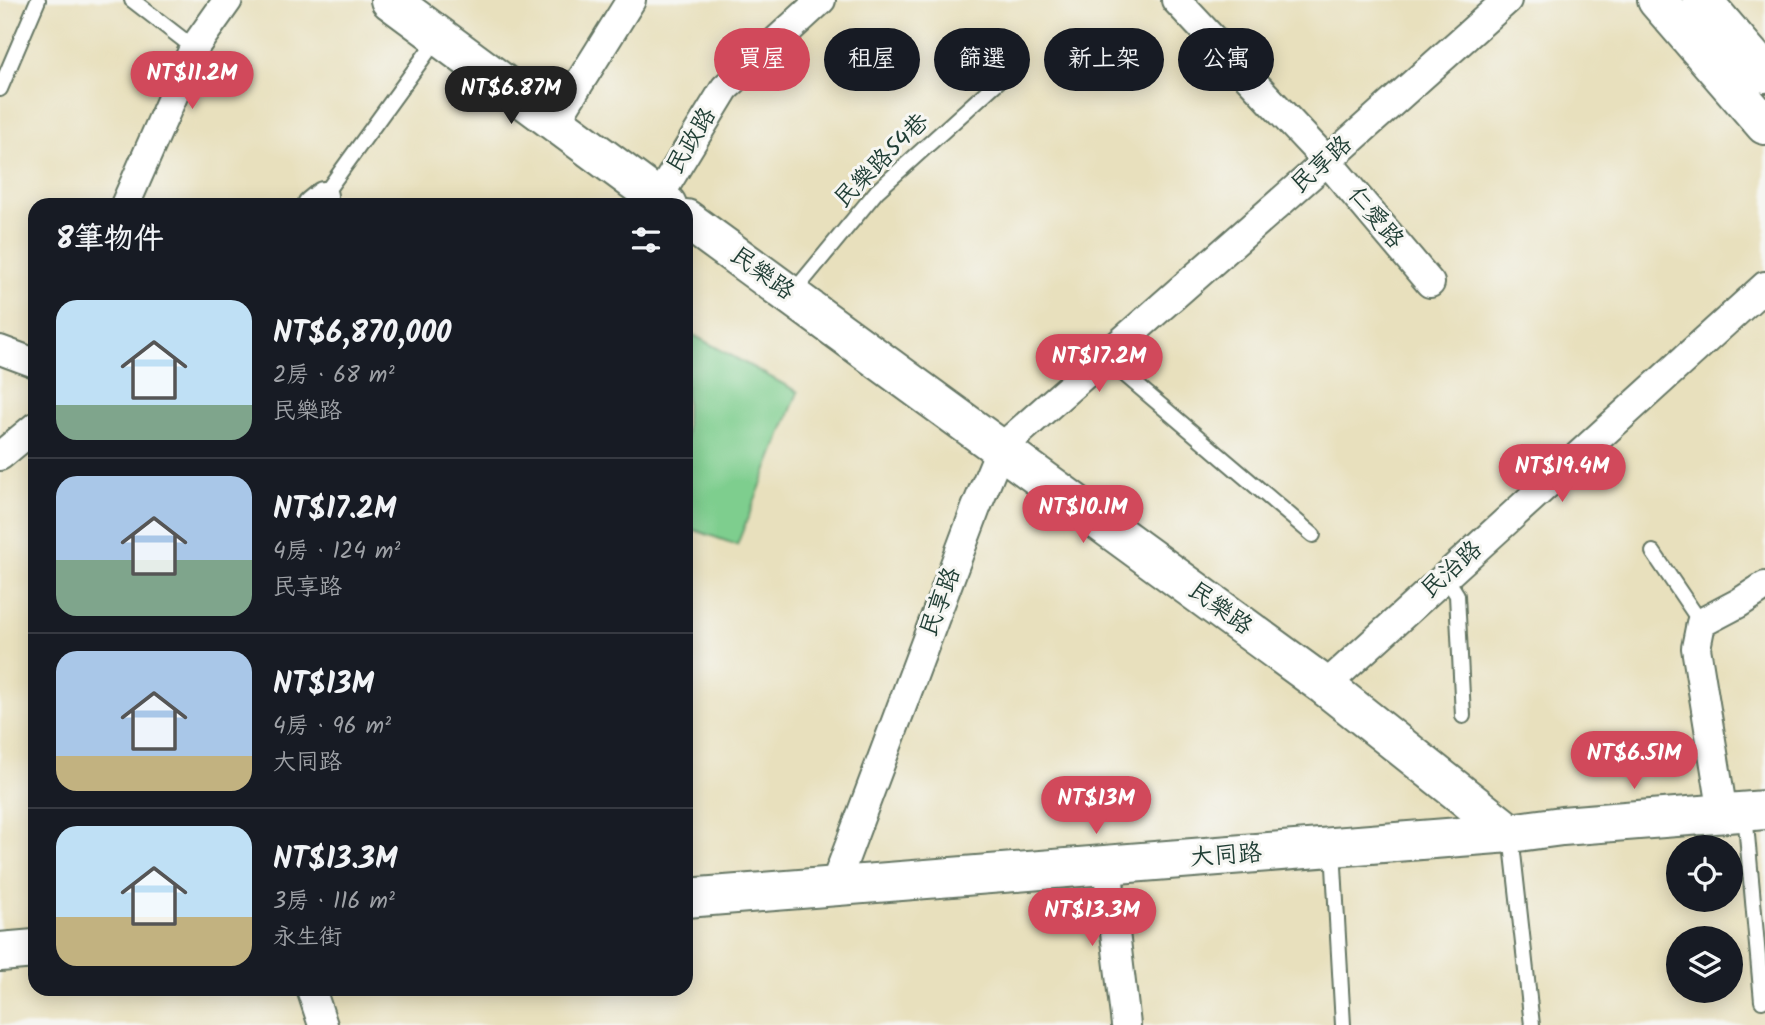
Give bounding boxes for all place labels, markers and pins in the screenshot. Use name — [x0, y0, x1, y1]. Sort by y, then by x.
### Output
pin: NT$11.2M — [120, 52, 264, 111]
pin: NT$6.87M — [439, 66, 583, 126]
pin: NT$17.2M — [1027, 334, 1171, 394]
pin: NT$19.4M — [1490, 444, 1634, 504]
pin: NT$10.1M — [1011, 486, 1155, 545]
pin: NT$6.51M — [1562, 732, 1706, 791]
pin: NT$13M — [1039, 776, 1153, 836]
pin: NT$13.3M — [1020, 888, 1164, 948]

